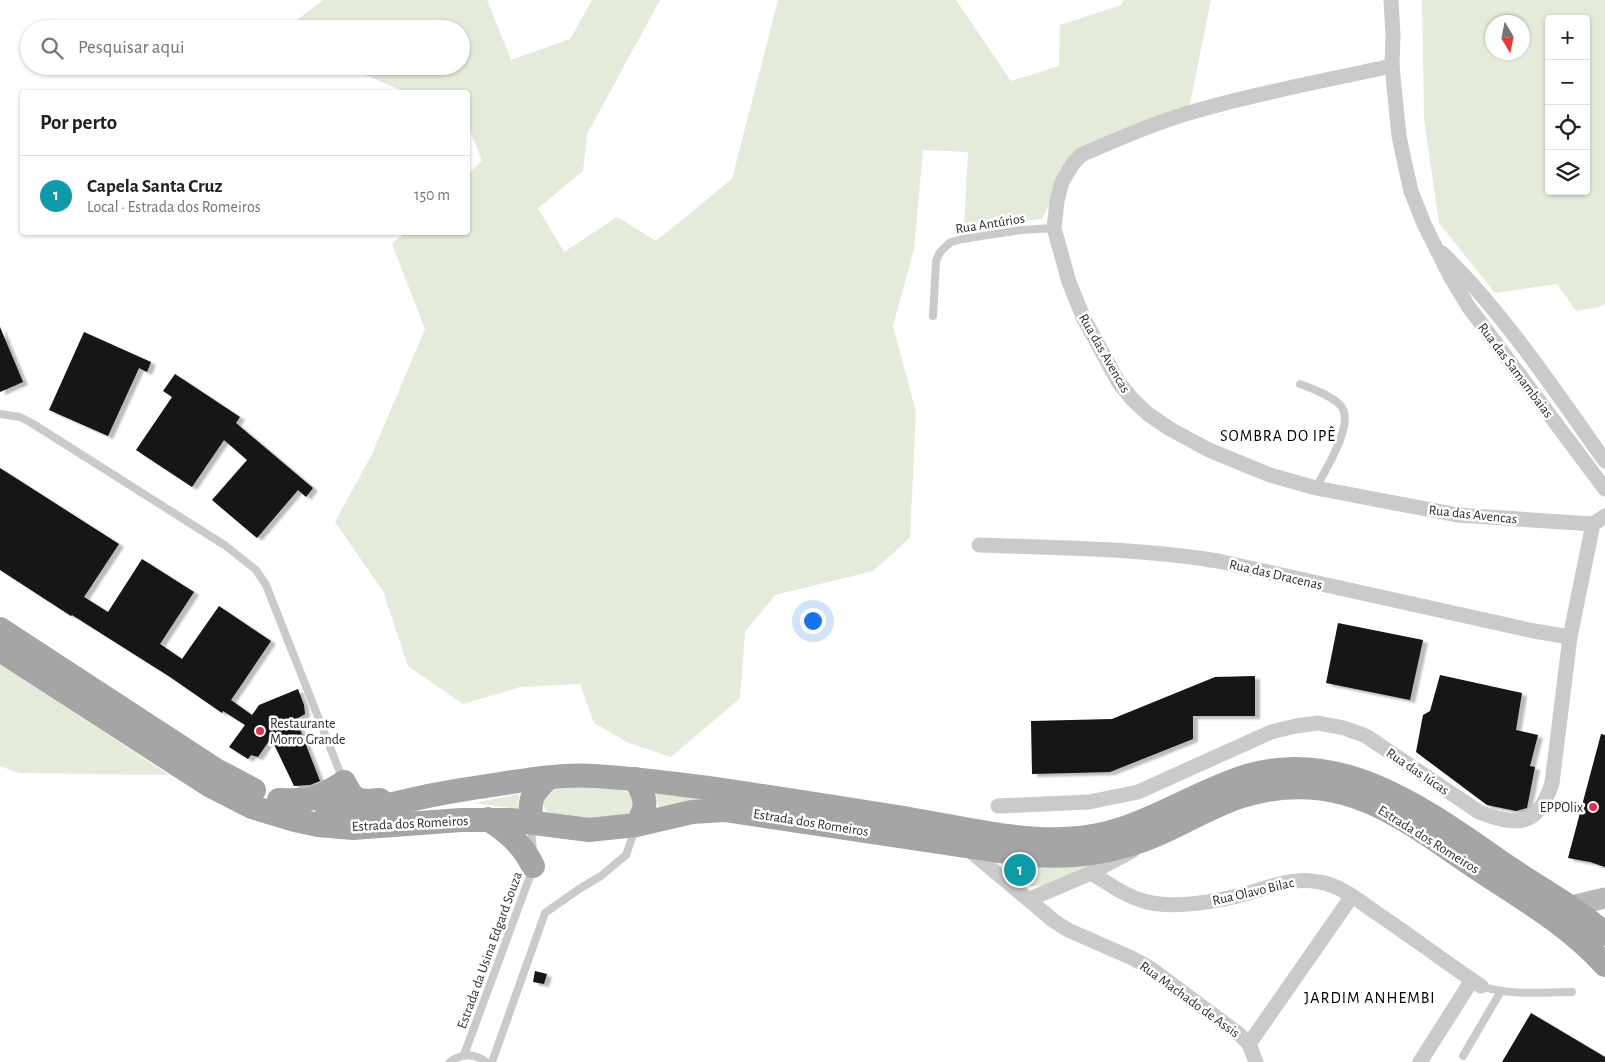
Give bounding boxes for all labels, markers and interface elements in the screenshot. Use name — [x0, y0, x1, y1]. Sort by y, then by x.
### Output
north arrow — [1485, 15, 1530, 60]
map controls — [1545, 15, 1590, 195]
button: + — [1545, 15, 1590, 60]
search box — [20, 20, 470, 75]
icon: search — [38, 34, 66, 62]
text: Pesquisar aqui — [78, 38, 184, 57]
button: − — [1545, 60, 1590, 105]
button: locate — [1545, 105, 1590, 150]
text: Por perto — [40, 112, 117, 133]
button: layers — [1545, 150, 1590, 195]
text: Capela Santa Cruz — [87, 177, 223, 196]
text: 1 — [53, 187, 59, 203]
text: 150 m — [414, 187, 450, 203]
text: Local · Estrada dos Romeiros — [87, 199, 261, 215]
street label: Rua Antúrios — [954, 212, 1026, 236]
street label: Rua das Avencas — [1076, 312, 1132, 395]
street label: Rua das Samambaias — [1475, 321, 1555, 421]
district label: SOMBRA DO IPÊ — [1220, 426, 1336, 444]
street label: Rua das Avencas — [1428, 503, 1518, 527]
street label: Rua das Dracenas — [1228, 557, 1324, 593]
your location — [800, 608, 826, 634]
place label: Restaurante Morro Grande — [270, 717, 345, 747]
marker: Restaurante Morro Grande — [254, 725, 266, 737]
street label: Rua das Iúcas — [1384, 746, 1451, 798]
place label: EPPOlix — [1540, 801, 1583, 815]
marker: EPPOlix — [1587, 801, 1599, 813]
street label: Estrada dos Romeiros — [1375, 803, 1482, 877]
street label: Estrada dos Romeiros — [752, 807, 869, 839]
street label: Estrada dos Romeiros — [352, 814, 469, 834]
pin: 1 — [1004, 851, 1036, 889]
street label: Estrada da Usina Edgard Souza — [455, 870, 525, 1031]
street label: Rua Olavo Bilac — [1211, 876, 1296, 908]
street label: Rua Machado de Assis — [1137, 959, 1242, 1041]
district label: JARDIM ANHEMBI — [1304, 990, 1436, 1006]

